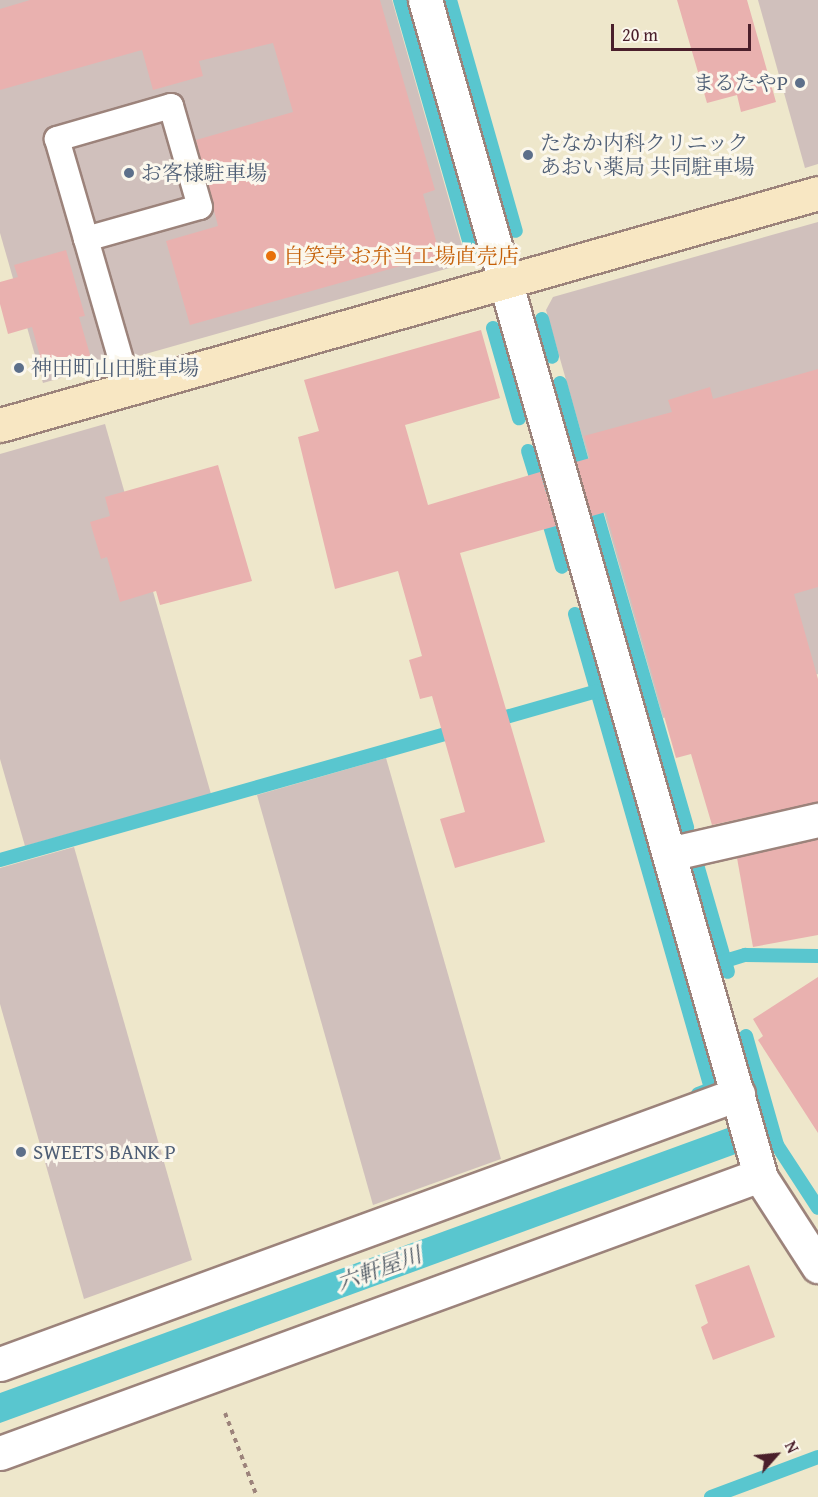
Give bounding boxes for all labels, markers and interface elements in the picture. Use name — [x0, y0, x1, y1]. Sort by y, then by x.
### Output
scale bar — [614, 12, 754, 50]
text: 20 m — [622, 21, 658, 48]
place label: まるたやP — [693, 70, 788, 96]
marker: まるたやP — [793, 76, 807, 90]
place label: たなか内科クリニック あおい薬局 共同駐車場 — [540, 130, 755, 180]
marker: たなか内科クリニック あおい薬局 共同駐車場 — [521, 148, 535, 162]
place label: お客様駐車場 — [141, 160, 267, 186]
marker: お客様駐車場 — [122, 166, 136, 180]
place label: 自笑亭 お弁当工場直売店 — [283, 243, 519, 269]
marker: 自笑亭 お弁当工場直売店 — [264, 249, 278, 263]
place label: 神田町山田駐車場 — [31, 355, 199, 381]
marker: 神田町山田駐車場 — [12, 361, 26, 375]
place label: SWEETS BANK P — [33, 1139, 176, 1165]
marker: SWEETS BANK P — [14, 1145, 28, 1159]
water label: 六軒屋川 — [333, 1242, 425, 1296]
north arrow — [746, 1425, 806, 1485]
text: N — [779, 1437, 805, 1457]

